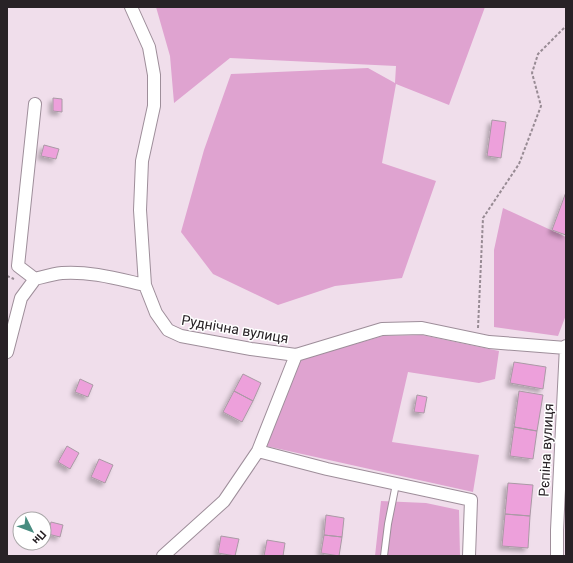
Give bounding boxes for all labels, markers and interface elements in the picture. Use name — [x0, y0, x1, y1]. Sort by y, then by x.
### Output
street label: Руднічна вулиця — [180, 312, 290, 346]
street label: Рєпіна вулиця — [536, 403, 556, 497]
north arrow — [12, 511, 52, 551]
text: Пн — [30, 528, 49, 547]

